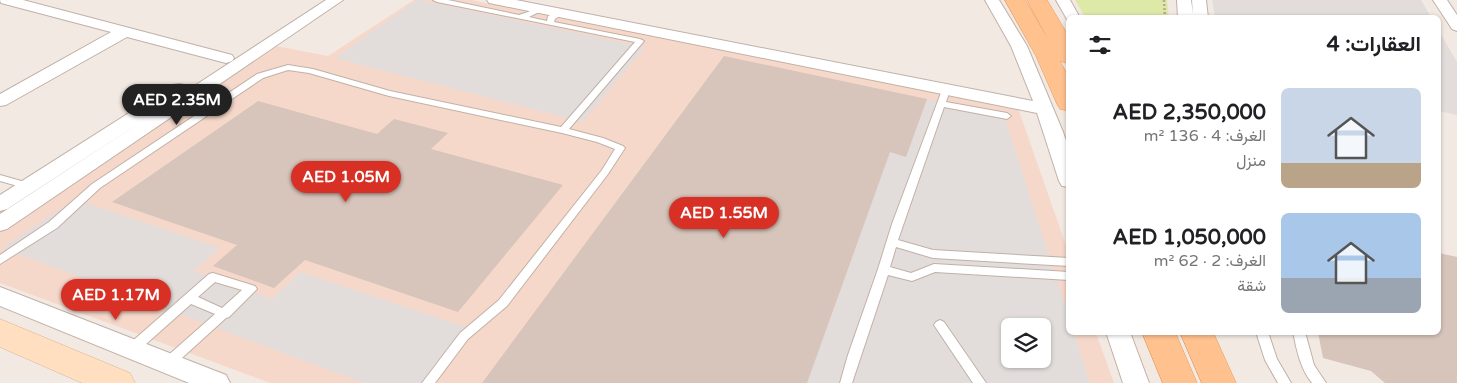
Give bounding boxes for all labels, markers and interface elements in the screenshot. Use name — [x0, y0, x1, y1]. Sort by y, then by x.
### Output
icon: filters — [1086, 31, 1114, 59]
text: العقارات: 4 — [1326, 32, 1421, 57]
pin: AED 2.35M — [120, 84, 234, 126]
text: AED 2.35M — [133, 90, 221, 110]
text: AED 2,350,000 — [1112, 100, 1266, 125]
icon: home — [1321, 108, 1381, 168]
text: الغرف: 4 · 136 m² — [1144, 126, 1266, 146]
text: منزل — [1236, 151, 1266, 171]
pin: AED 1.05M — [289, 160, 403, 203]
text: AED 1.05M — [302, 167, 390, 187]
pin: AED 1.55M — [667, 196, 781, 239]
text: AED 1.55M — [680, 203, 768, 223]
text: AED 1,050,000 — [1112, 225, 1266, 250]
icon: home — [1321, 233, 1381, 293]
text: الغرف: 2 · 62 m² — [1154, 251, 1266, 271]
text: شقة — [1237, 276, 1266, 296]
pin: AED 1.17M — [59, 278, 173, 321]
text: AED 1.17M — [72, 285, 160, 305]
map controls — [1001, 318, 1051, 368]
button: layers — [1001, 318, 1051, 368]

